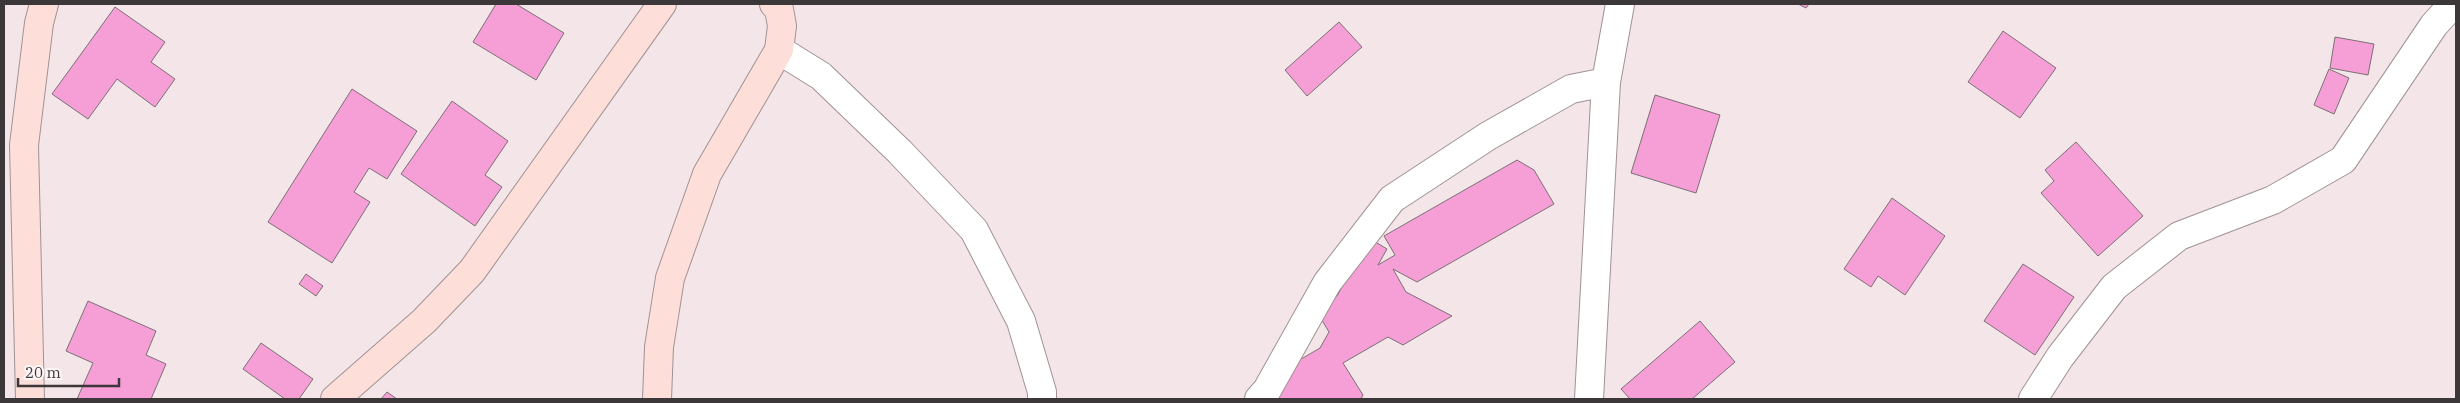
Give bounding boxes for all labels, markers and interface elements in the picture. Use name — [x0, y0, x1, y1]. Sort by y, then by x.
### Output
scale bar — [18, 356, 119, 388]
text: 20 m — [25, 363, 61, 382]

